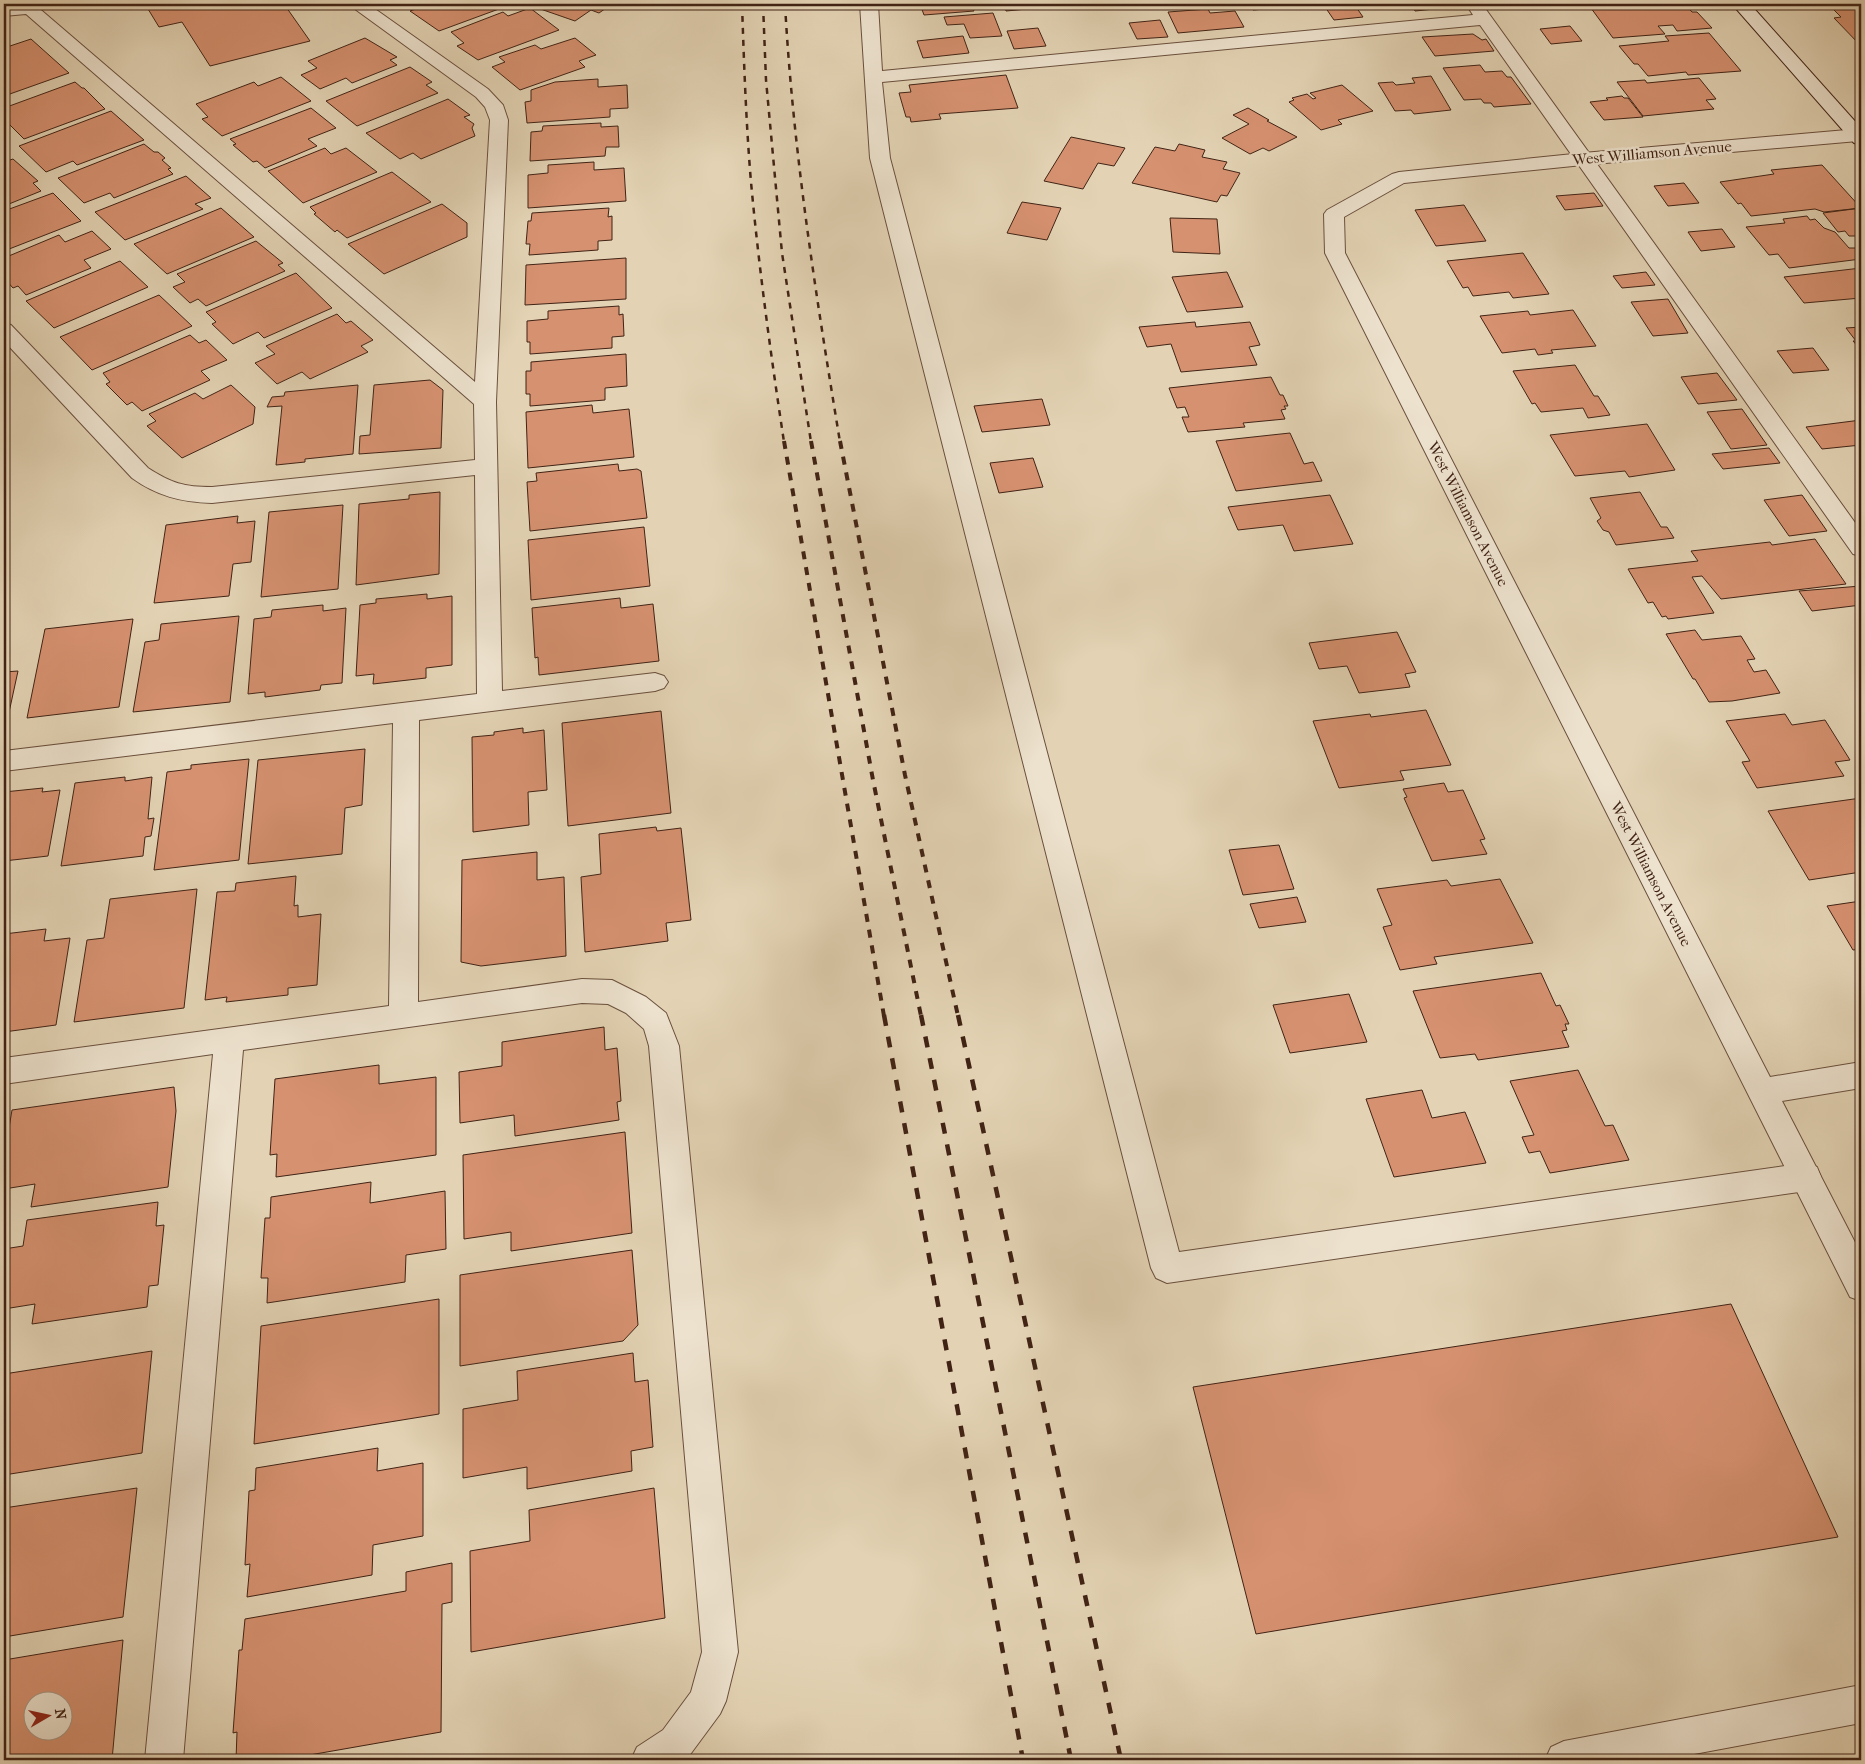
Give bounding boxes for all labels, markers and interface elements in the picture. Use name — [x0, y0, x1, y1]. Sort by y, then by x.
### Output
street label: West Williamson Avenue — [1571, 137, 1733, 169]
street label: West Williamson Avenue — [1423, 438, 1513, 590]
street label: West Williamson Avenue — [1606, 798, 1696, 950]
north arrow — [22, 1692, 72, 1742]
text: N — [51, 1707, 70, 1721]

